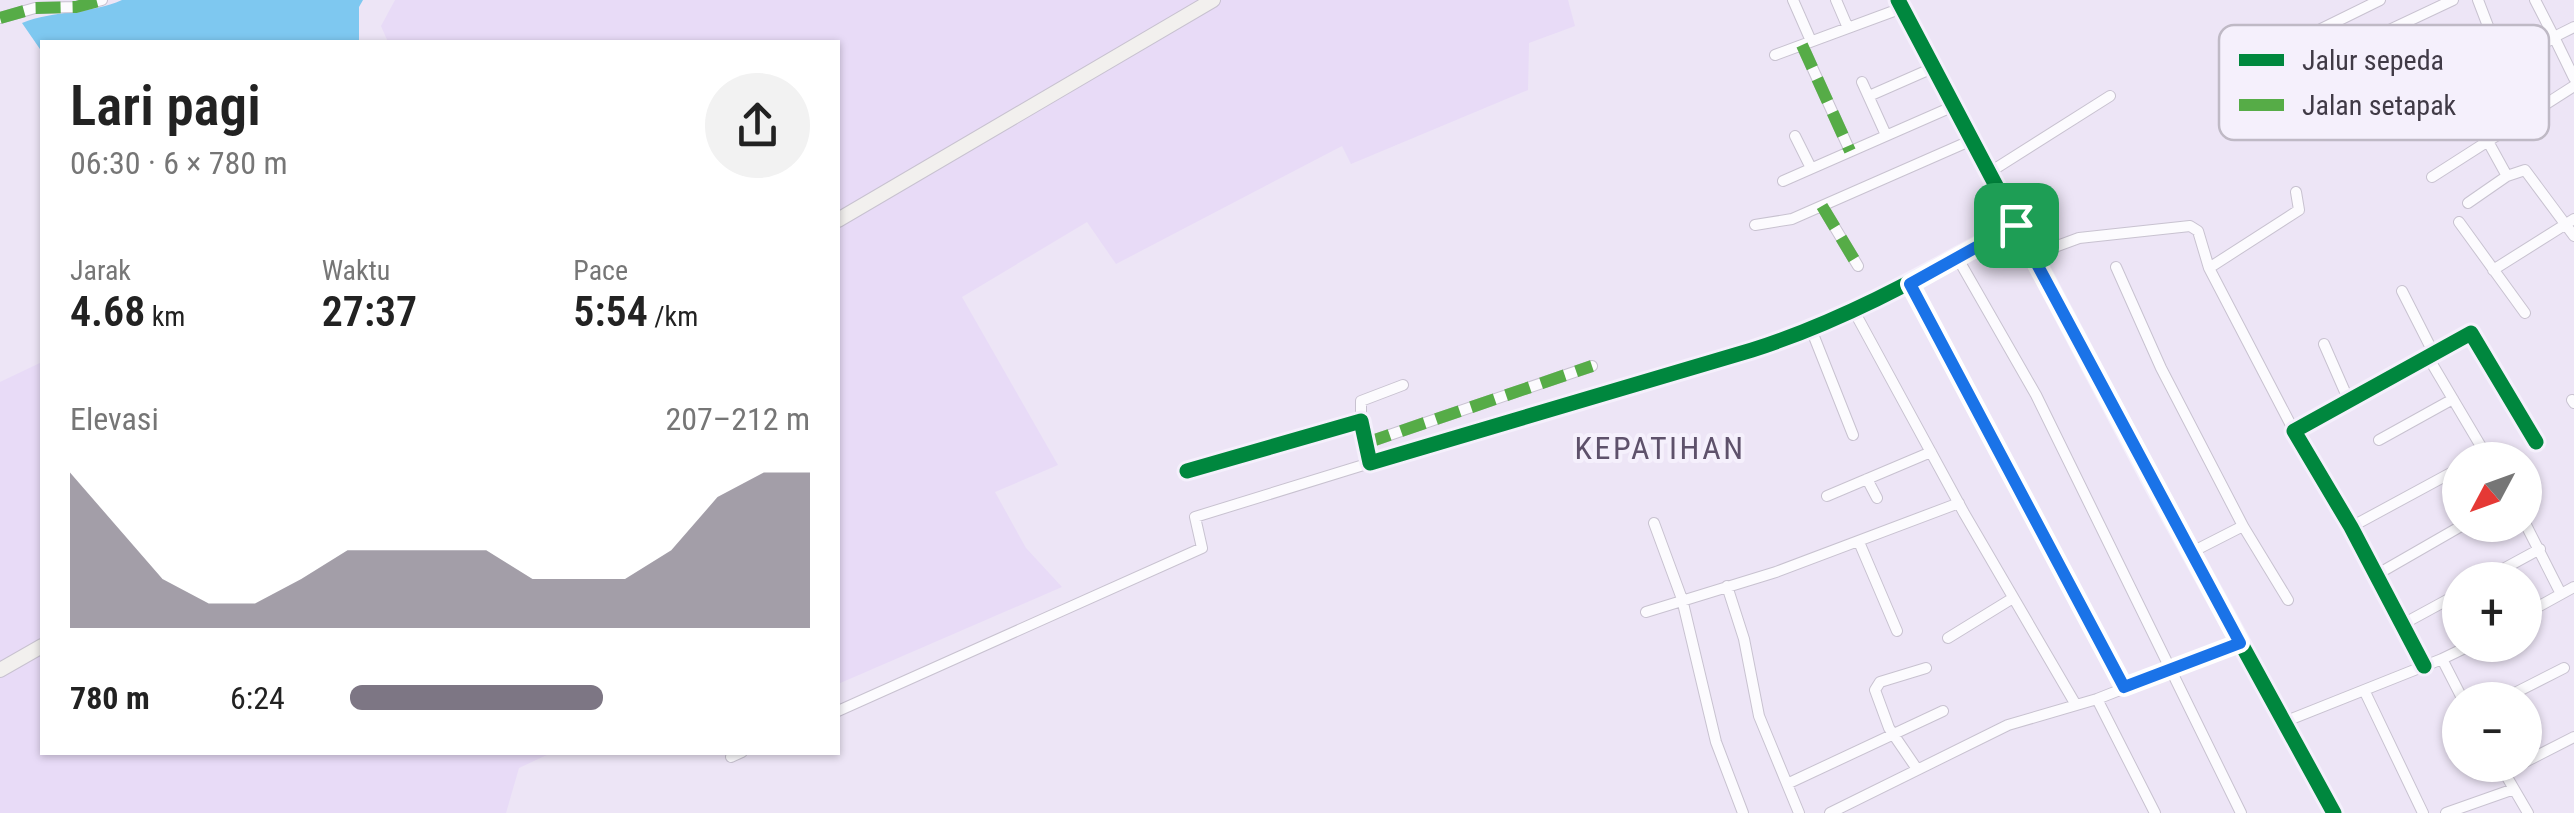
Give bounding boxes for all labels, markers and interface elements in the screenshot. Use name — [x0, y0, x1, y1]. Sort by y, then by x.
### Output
legend — [2219, 25, 2549, 140]
text: Jalur sepeda — [2302, 44, 2444, 77]
button: share — [705, 73, 810, 178]
text: Lari pagi — [70, 74, 261, 138]
text: Jalan setapak — [2302, 89, 2457, 122]
text: 06:30 · 6 × 780 m — [70, 144, 288, 182]
pin — [1974, 183, 2059, 268]
icon: arrive — [1989, 198, 2044, 253]
text: Jarak — [70, 254, 131, 287]
text: Waktu — [322, 254, 390, 287]
text: Pace — [573, 254, 628, 287]
text: 4.68 — [70, 287, 145, 336]
text: 27:37 — [322, 287, 417, 336]
text: 5:54 — [573, 287, 648, 336]
text: km — [145, 300, 185, 333]
text: /km — [648, 300, 698, 333]
text: Elevasi — [70, 400, 159, 438]
text: 207–212 m — [665, 400, 810, 438]
district label: KEPATIHAN — [1575, 429, 1745, 467]
north arrow — [2442, 442, 2542, 542]
map controls — [2442, 442, 2542, 782]
button: + — [2442, 562, 2542, 662]
text: 780 m — [70, 679, 150, 717]
text: 6:24 — [230, 679, 285, 717]
button: − — [2442, 682, 2542, 782]

